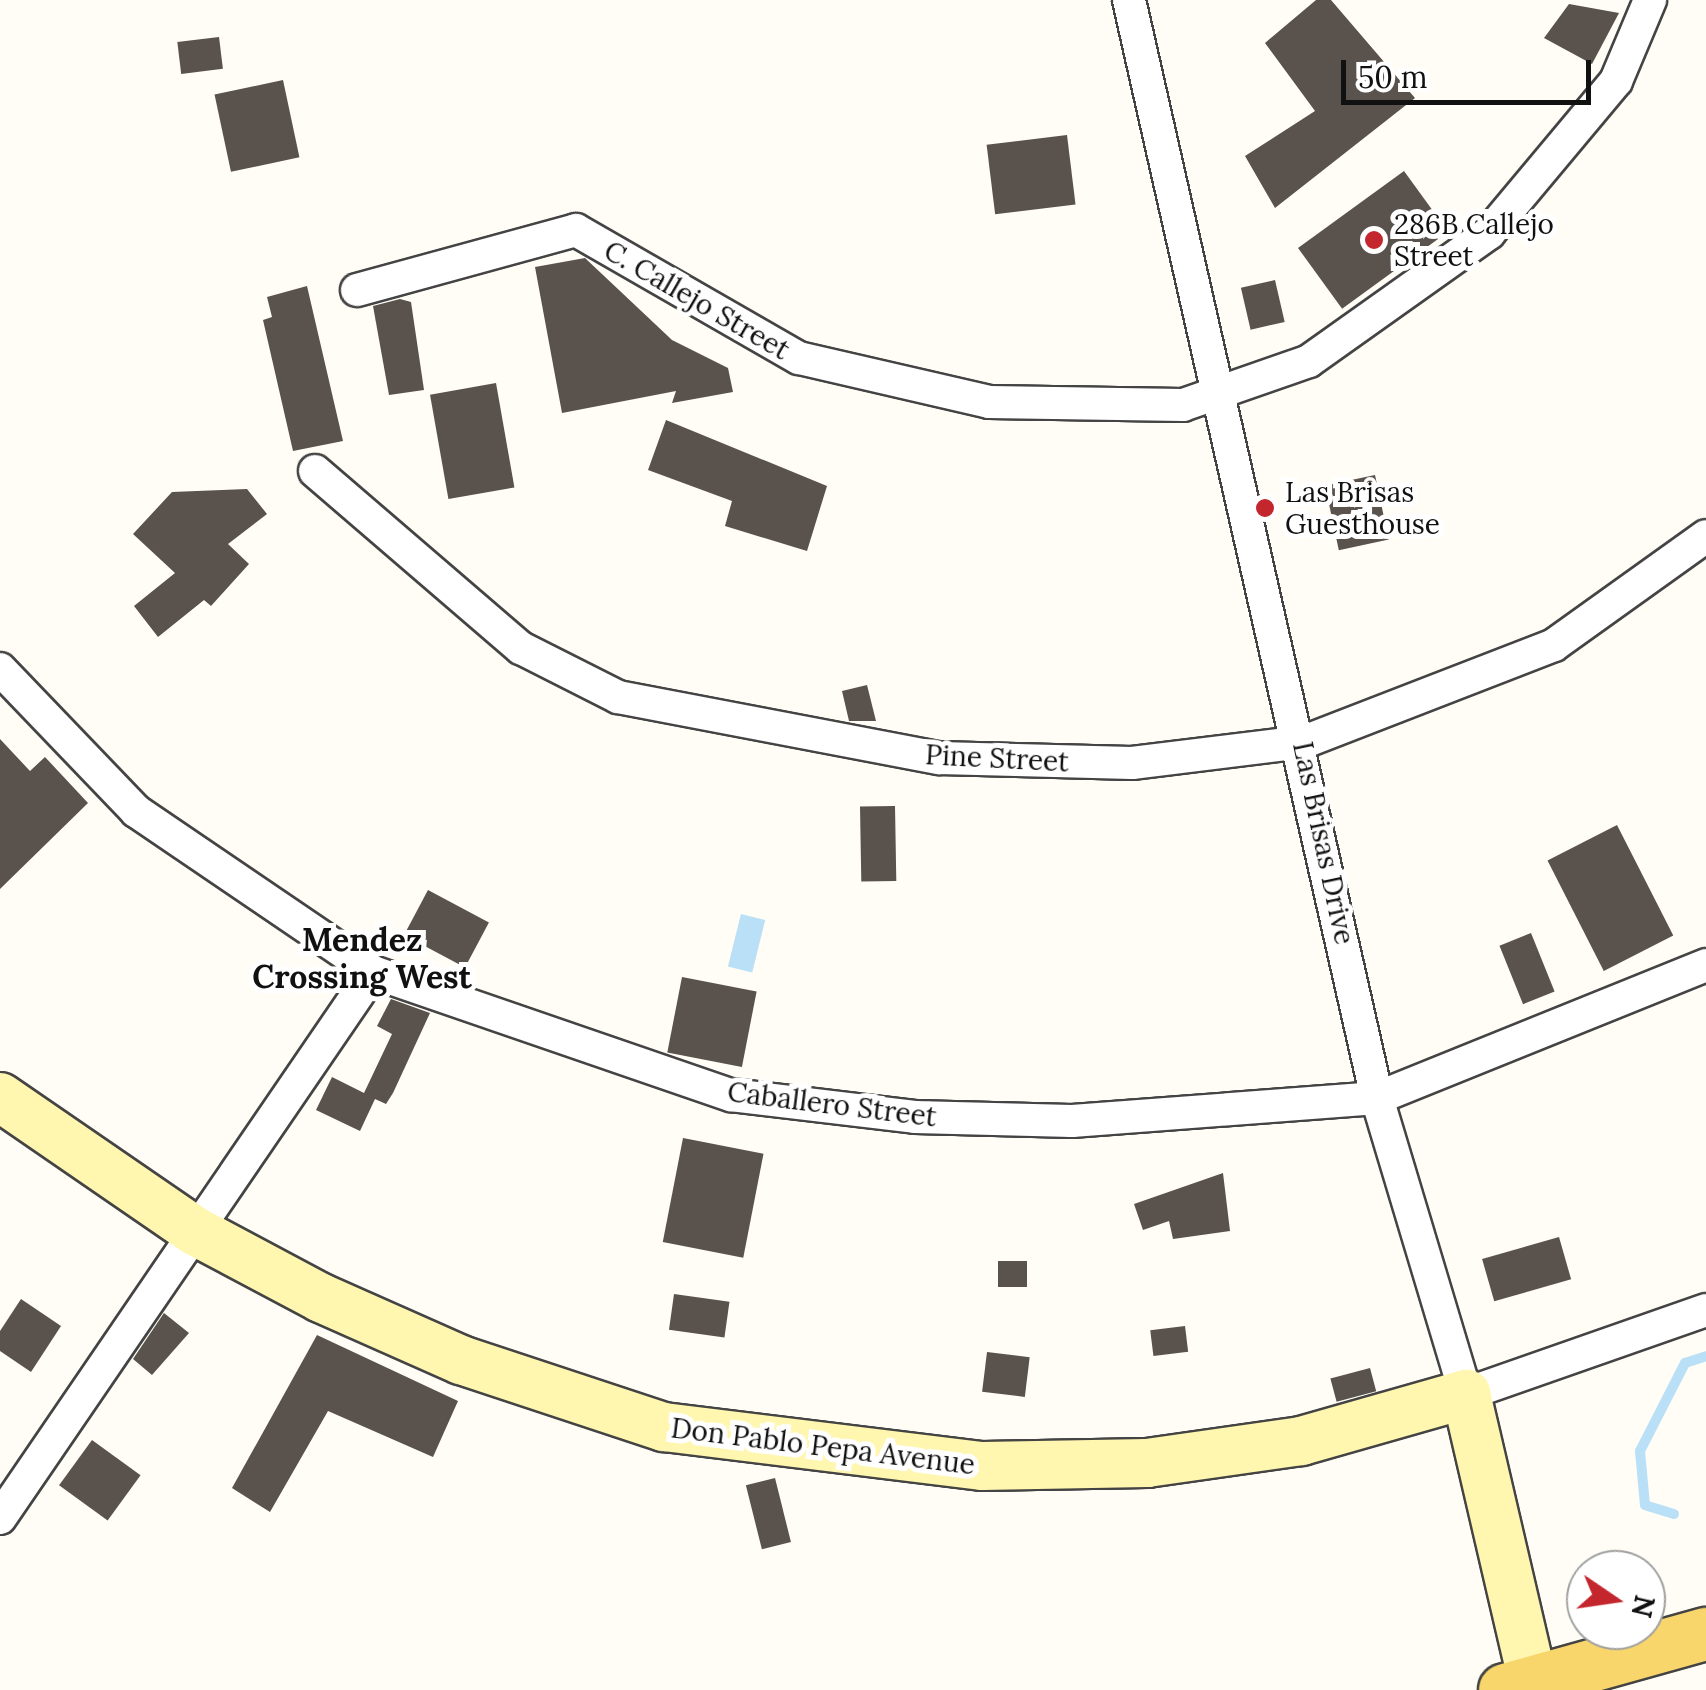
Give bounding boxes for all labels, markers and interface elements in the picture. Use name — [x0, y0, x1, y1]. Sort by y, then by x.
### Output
scale bar — [1346, 40, 1596, 102]
text: 50 m — [1358, 58, 1428, 96]
place label: 286B Callejo Street — [1394, 207, 1554, 273]
marker: 286B Callejo Street — [1363, 229, 1385, 251]
street label: C. Callejo Street — [598, 233, 796, 367]
place label: Las Brisas Guesthouse — [1285, 475, 1440, 541]
marker: Las Brisas Guesthouse — [1254, 497, 1276, 519]
street label: Pine Street — [924, 737, 1070, 779]
street label: Las Brisas Drive — [1286, 738, 1362, 948]
district label: Mendez Crossing West — [252, 922, 472, 997]
street label: Caballero Street — [726, 1075, 938, 1133]
street label: Don Pablo Pepa Avenue — [669, 1411, 977, 1481]
north arrow — [1566, 1550, 1666, 1650]
text: N — [1623, 1592, 1663, 1621]

